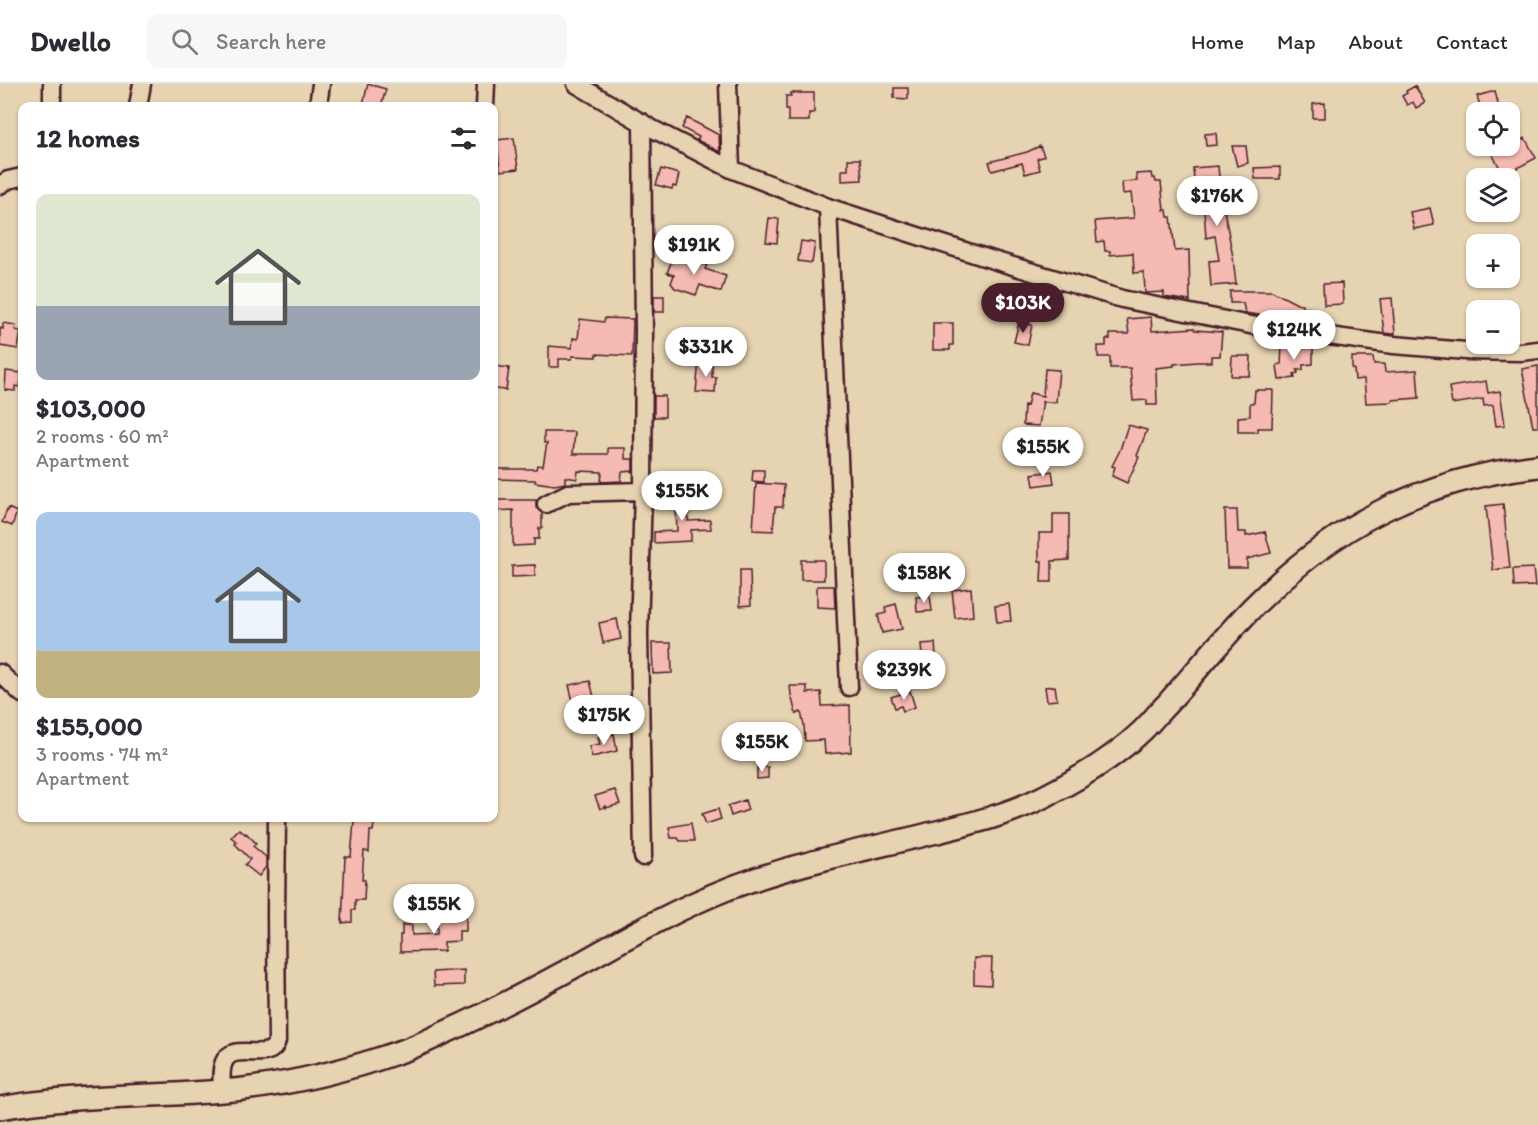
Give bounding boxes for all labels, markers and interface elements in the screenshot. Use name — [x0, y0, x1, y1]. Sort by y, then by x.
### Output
search box — [147, 14, 567, 68]
text: Dwello — [30, 24, 111, 58]
icon: search — [168, 25, 201, 58]
text: Search here — [216, 28, 326, 55]
text: Home — [1191, 29, 1244, 54]
text: Map — [1277, 29, 1316, 54]
text: About — [1349, 29, 1403, 54]
text: Contact — [1436, 29, 1508, 54]
map controls — [1466, 102, 1520, 354]
button: locate — [1466, 102, 1520, 156]
text: 12 homes — [36, 122, 140, 154]
icon: filters — [447, 122, 480, 155]
button: layers — [1466, 168, 1520, 222]
pin: $176K — [1175, 176, 1259, 227]
text: $176K — [1191, 183, 1243, 207]
pin: $191K — [652, 225, 736, 276]
text: $191K — [668, 232, 720, 256]
icon: home — [204, 233, 312, 341]
button: + — [1466, 234, 1520, 288]
pin: $103K — [981, 283, 1065, 334]
text: $103K — [995, 290, 1051, 314]
button: − — [1466, 300, 1520, 354]
pin: $124K — [1252, 310, 1336, 361]
text: $124K — [1267, 317, 1321, 341]
pin: $331K — [664, 327, 748, 378]
text: $331K — [679, 334, 733, 358]
text: $103,000 — [36, 392, 146, 424]
text: 2 rooms · 60 m² — [36, 424, 169, 448]
pin: $155K — [1001, 427, 1085, 478]
text: $155K — [1016, 434, 1070, 458]
text: Apartment — [36, 448, 129, 472]
pin: $155K — [640, 471, 724, 522]
text: $155K — [655, 478, 709, 502]
icon: home — [204, 551, 312, 659]
pin: $158K — [882, 553, 966, 604]
text: $158K — [897, 560, 951, 584]
pin: $239K — [862, 650, 946, 701]
text: $239K — [877, 657, 931, 681]
pin: $175K — [562, 695, 646, 746]
text: $175K — [578, 702, 630, 726]
text: $155,000 — [36, 710, 143, 742]
pin: $155K — [720, 722, 804, 773]
text: $155K — [735, 729, 789, 753]
text: 3 rooms · 74 m² — [36, 742, 168, 766]
text: Apartment — [36, 766, 129, 790]
pin: $155K — [392, 884, 476, 935]
text: $155K — [407, 891, 461, 915]

